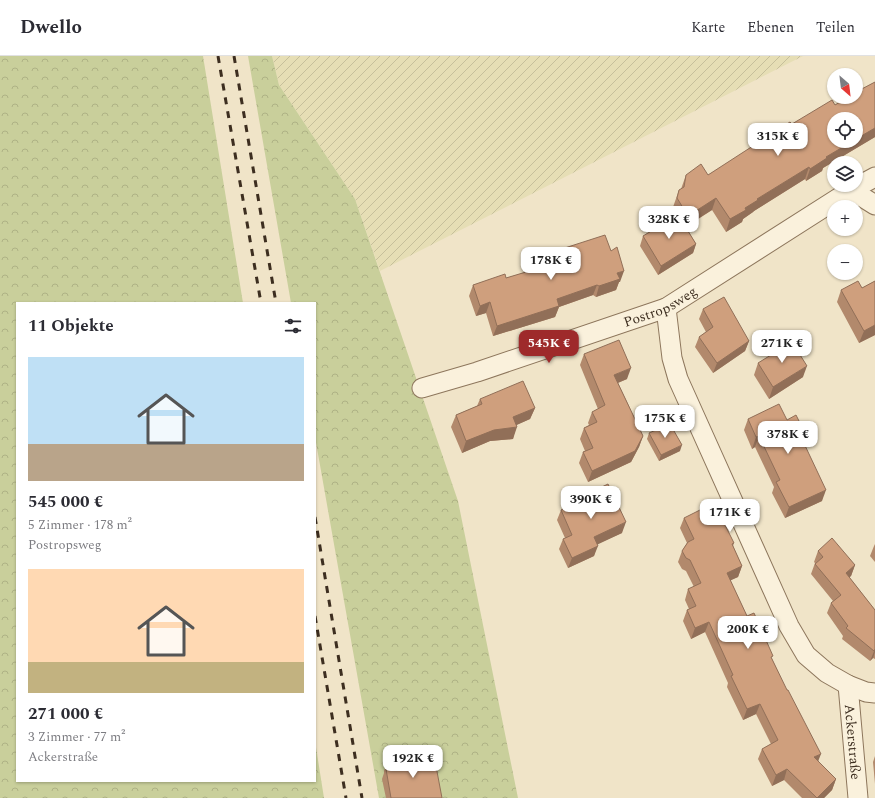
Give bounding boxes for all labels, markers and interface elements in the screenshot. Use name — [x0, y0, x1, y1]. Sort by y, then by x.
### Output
text: Dwello — [20, 13, 82, 42]
text: Karte — [691, 17, 725, 38]
text: Ebenen — [747, 17, 794, 38]
text: Teilen — [816, 17, 855, 38]
north arrow — [827, 68, 863, 104]
map controls — [827, 68, 863, 280]
button: locate — [827, 112, 863, 148]
pin: 315K € — [745, 123, 811, 157]
text: 315K € — [757, 126, 799, 146]
button: layers — [827, 156, 863, 192]
button: + — [827, 200, 863, 236]
pin: 328K € — [636, 206, 702, 240]
text: 328K € — [648, 209, 690, 229]
button: − — [827, 244, 863, 280]
pin: 178K € — [518, 247, 584, 281]
text: 178K € — [530, 250, 572, 270]
street label: Postropsweg — [621, 281, 701, 333]
text: 11 Objekte — [28, 313, 114, 339]
icon: filters — [282, 315, 304, 337]
pin: 545K € — [516, 330, 582, 364]
pin: 271K € — [749, 330, 815, 364]
text: 545K € — [528, 333, 570, 353]
text: 271K € — [761, 333, 803, 353]
icon: home — [130, 383, 202, 455]
pin: 175K € — [632, 405, 698, 439]
text: 175K € — [644, 408, 686, 428]
pin: 378K € — [755, 421, 821, 455]
text: 378K € — [767, 424, 809, 444]
pin: 390K € — [558, 486, 624, 520]
text: 545 000 € — [28, 489, 103, 515]
text: 390K € — [570, 489, 612, 509]
pin: 171K € — [697, 499, 763, 533]
text: 171K € — [709, 502, 751, 522]
text: 5 Zimmer · 178 m² — [28, 515, 132, 535]
text: Postropsweg — [28, 535, 102, 555]
icon: home — [130, 595, 202, 667]
pin: 200K € — [715, 616, 781, 650]
text: 200K € — [727, 619, 769, 639]
text: 271 000 € — [28, 701, 103, 727]
street label: Ackerstraße — [839, 703, 866, 781]
text: 3 Zimmer · 77 m² — [28, 727, 125, 747]
pin: 192K € — [380, 745, 446, 779]
text: Ackerstraße — [28, 747, 98, 767]
text: 192K € — [392, 748, 434, 768]

